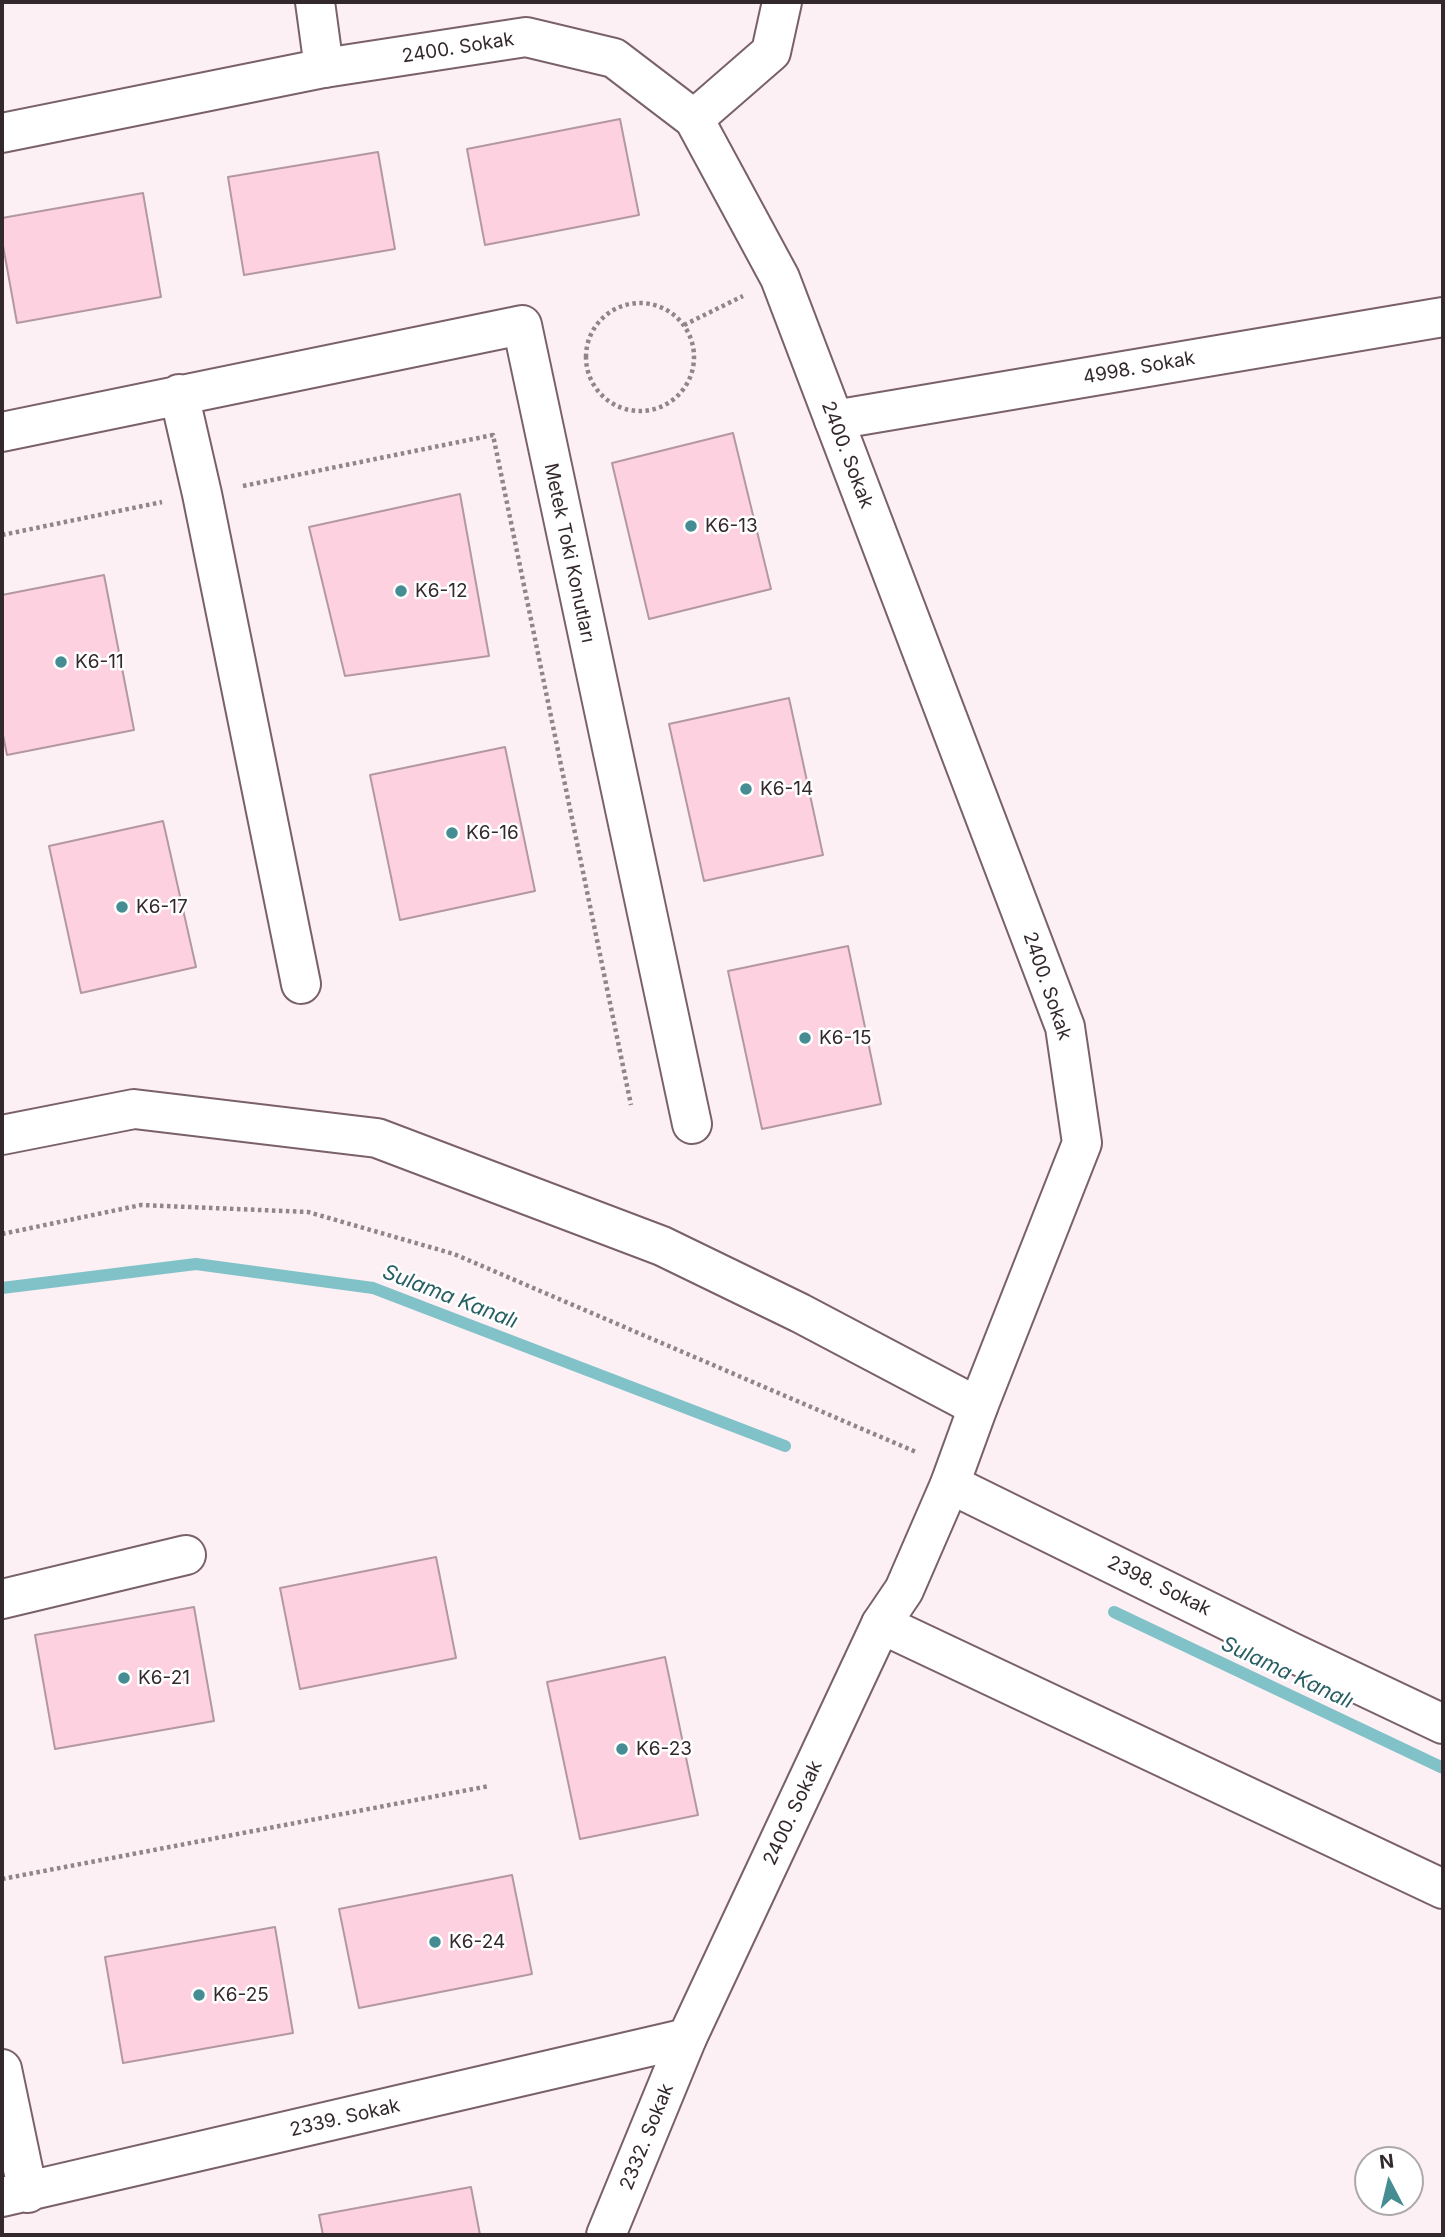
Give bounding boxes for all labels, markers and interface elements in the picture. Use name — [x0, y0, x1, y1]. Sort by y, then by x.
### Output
street label: 2400. Sokak — [400, 28, 516, 68]
street label: 4998. Sokak — [1081, 347, 1197, 389]
street label: 2400. Sokak — [816, 398, 878, 512]
street label: Metek Toki Konutları — [539, 461, 599, 645]
place label: K6-13 — [705, 515, 758, 537]
marker: K6-13 — [683, 518, 699, 534]
place label: K6-12 — [415, 580, 468, 602]
marker: K6-12 — [393, 583, 409, 599]
place label: K6-11 — [75, 651, 124, 673]
marker: K6-11 — [53, 654, 69, 670]
place label: K6-14 — [760, 778, 813, 800]
marker: K6-14 — [738, 781, 754, 797]
place label: K6-16 — [466, 822, 519, 844]
marker: K6-16 — [444, 825, 460, 841]
place label: K6-17 — [136, 896, 188, 918]
marker: K6-17 — [114, 899, 130, 915]
street label: 2400. Sokak — [1018, 929, 1076, 1043]
place label: K6-15 — [819, 1027, 872, 1049]
marker: K6-15 — [797, 1030, 813, 1046]
water label: Sulama Kanalı — [379, 1260, 521, 1334]
street label: 2398. Sokak — [1104, 1551, 1214, 1621]
water label: Sulama Kanalı — [1217, 1631, 1357, 1715]
place label: K6-21 — [138, 1667, 190, 1689]
marker: K6-21 — [116, 1670, 132, 1686]
place label: K6-23 — [636, 1738, 692, 1760]
marker: K6-23 — [614, 1741, 630, 1757]
street label: 2400. Sokak — [759, 1757, 827, 1869]
place label: K6-24 — [449, 1931, 505, 1953]
marker: K6-24 — [427, 1934, 443, 1950]
place label: K6-25 — [213, 1984, 269, 2006]
marker: K6-25 — [191, 1987, 207, 2003]
street label: 2332. Sokak — [615, 2081, 679, 2193]
street label: 2339. Sokak — [288, 2094, 402, 2142]
north arrow — [1354, 2146, 1424, 2216]
text: N — [1378, 2149, 1395, 2174]

